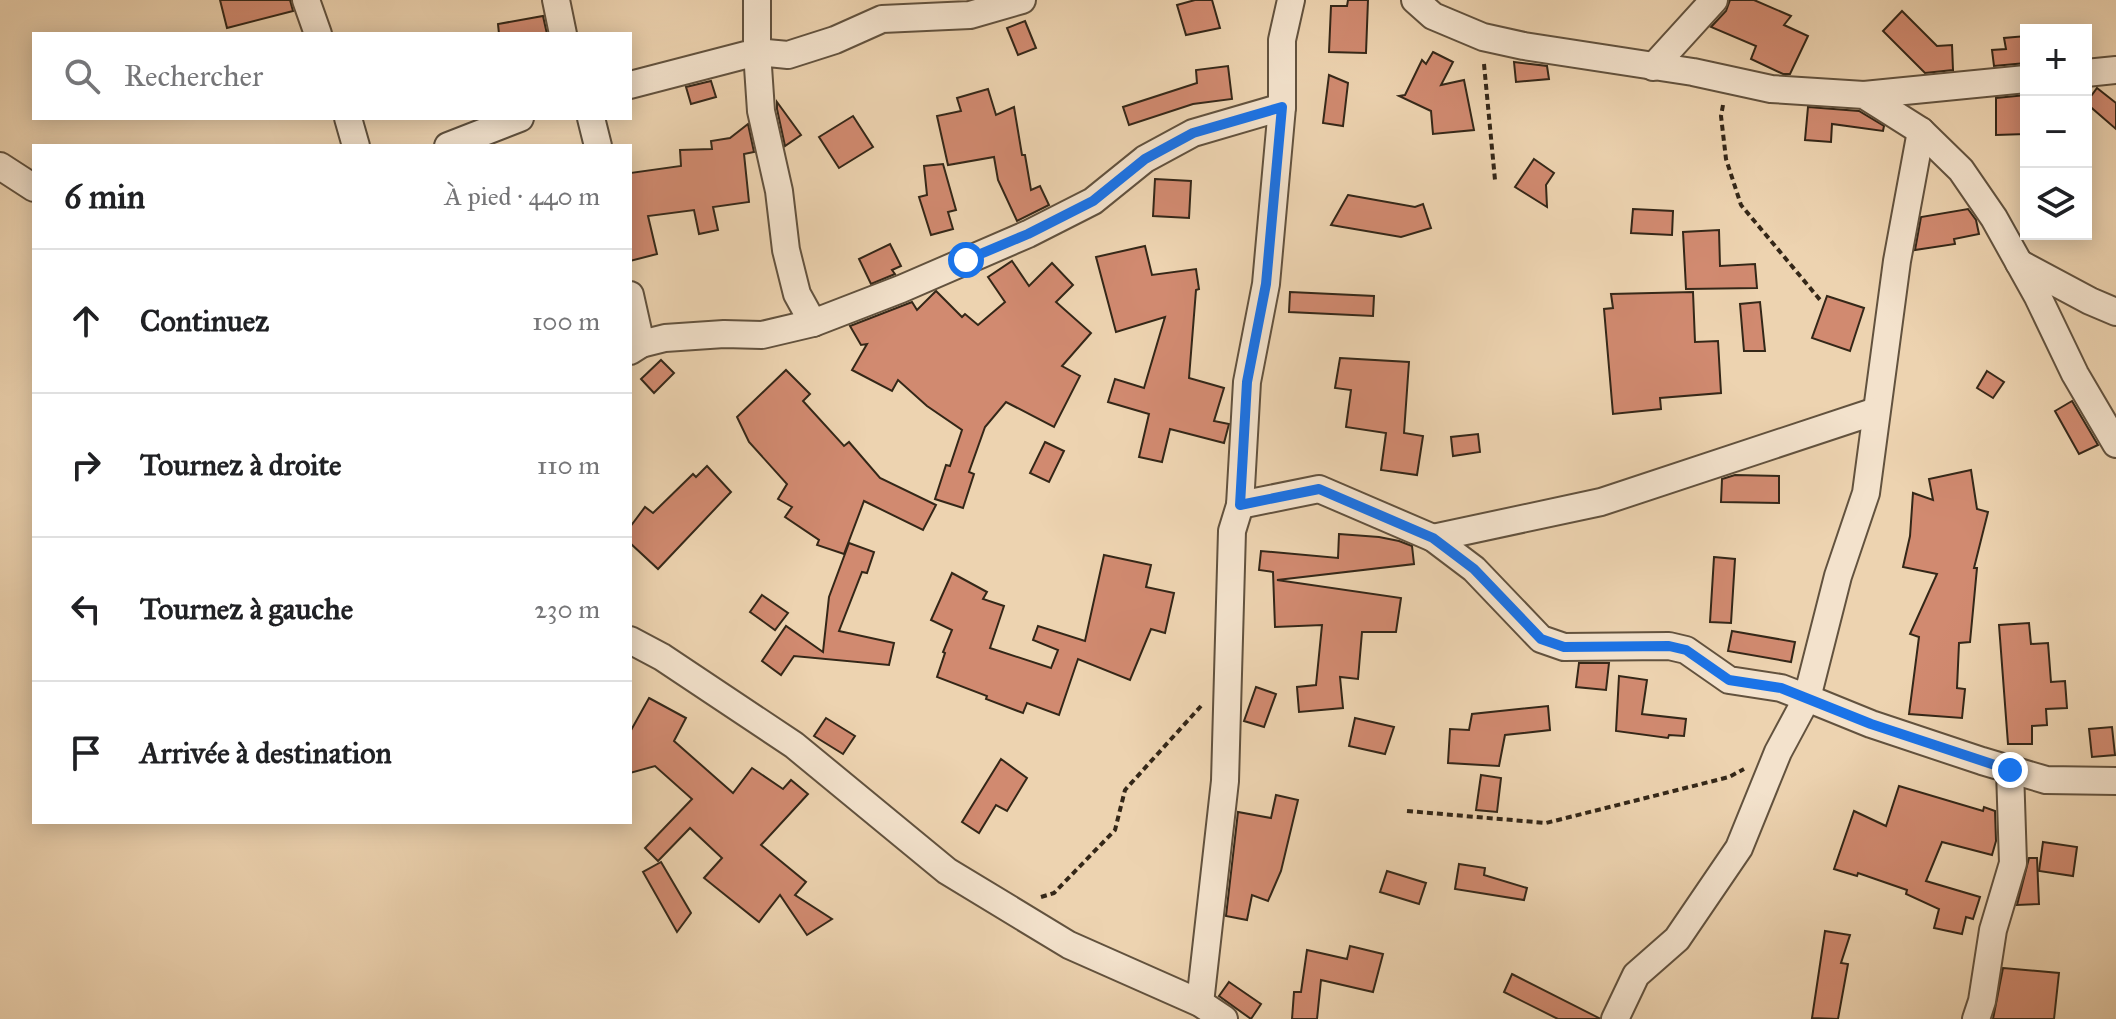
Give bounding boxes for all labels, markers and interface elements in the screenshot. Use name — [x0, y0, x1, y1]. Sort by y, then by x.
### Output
map controls — [2020, 24, 2092, 240]
button: + — [2020, 24, 2092, 96]
search box — [32, 32, 632, 120]
icon: search — [60, 54, 104, 98]
text: Rechercher — [124, 58, 263, 94]
button: − — [2020, 96, 2092, 168]
button: layers — [2020, 168, 2092, 240]
text: 6 min — [64, 176, 145, 217]
text: À pied · 440 m — [445, 180, 600, 212]
route start — [948, 242, 984, 278]
icon: ahead — [64, 299, 108, 343]
text: Continuez — [140, 303, 269, 339]
text: 100 m — [532, 305, 600, 337]
icon: right — [64, 443, 108, 487]
text: Tournez à droite — [140, 447, 342, 483]
text: 110 m — [537, 449, 600, 481]
icon: left — [64, 587, 108, 631]
text: Tournez à gauche — [140, 591, 353, 627]
text: 230 m — [534, 593, 600, 625]
icon: arrive — [64, 731, 108, 775]
text: Arrivée à destination — [140, 735, 392, 771]
route end — [1992, 752, 2028, 788]

